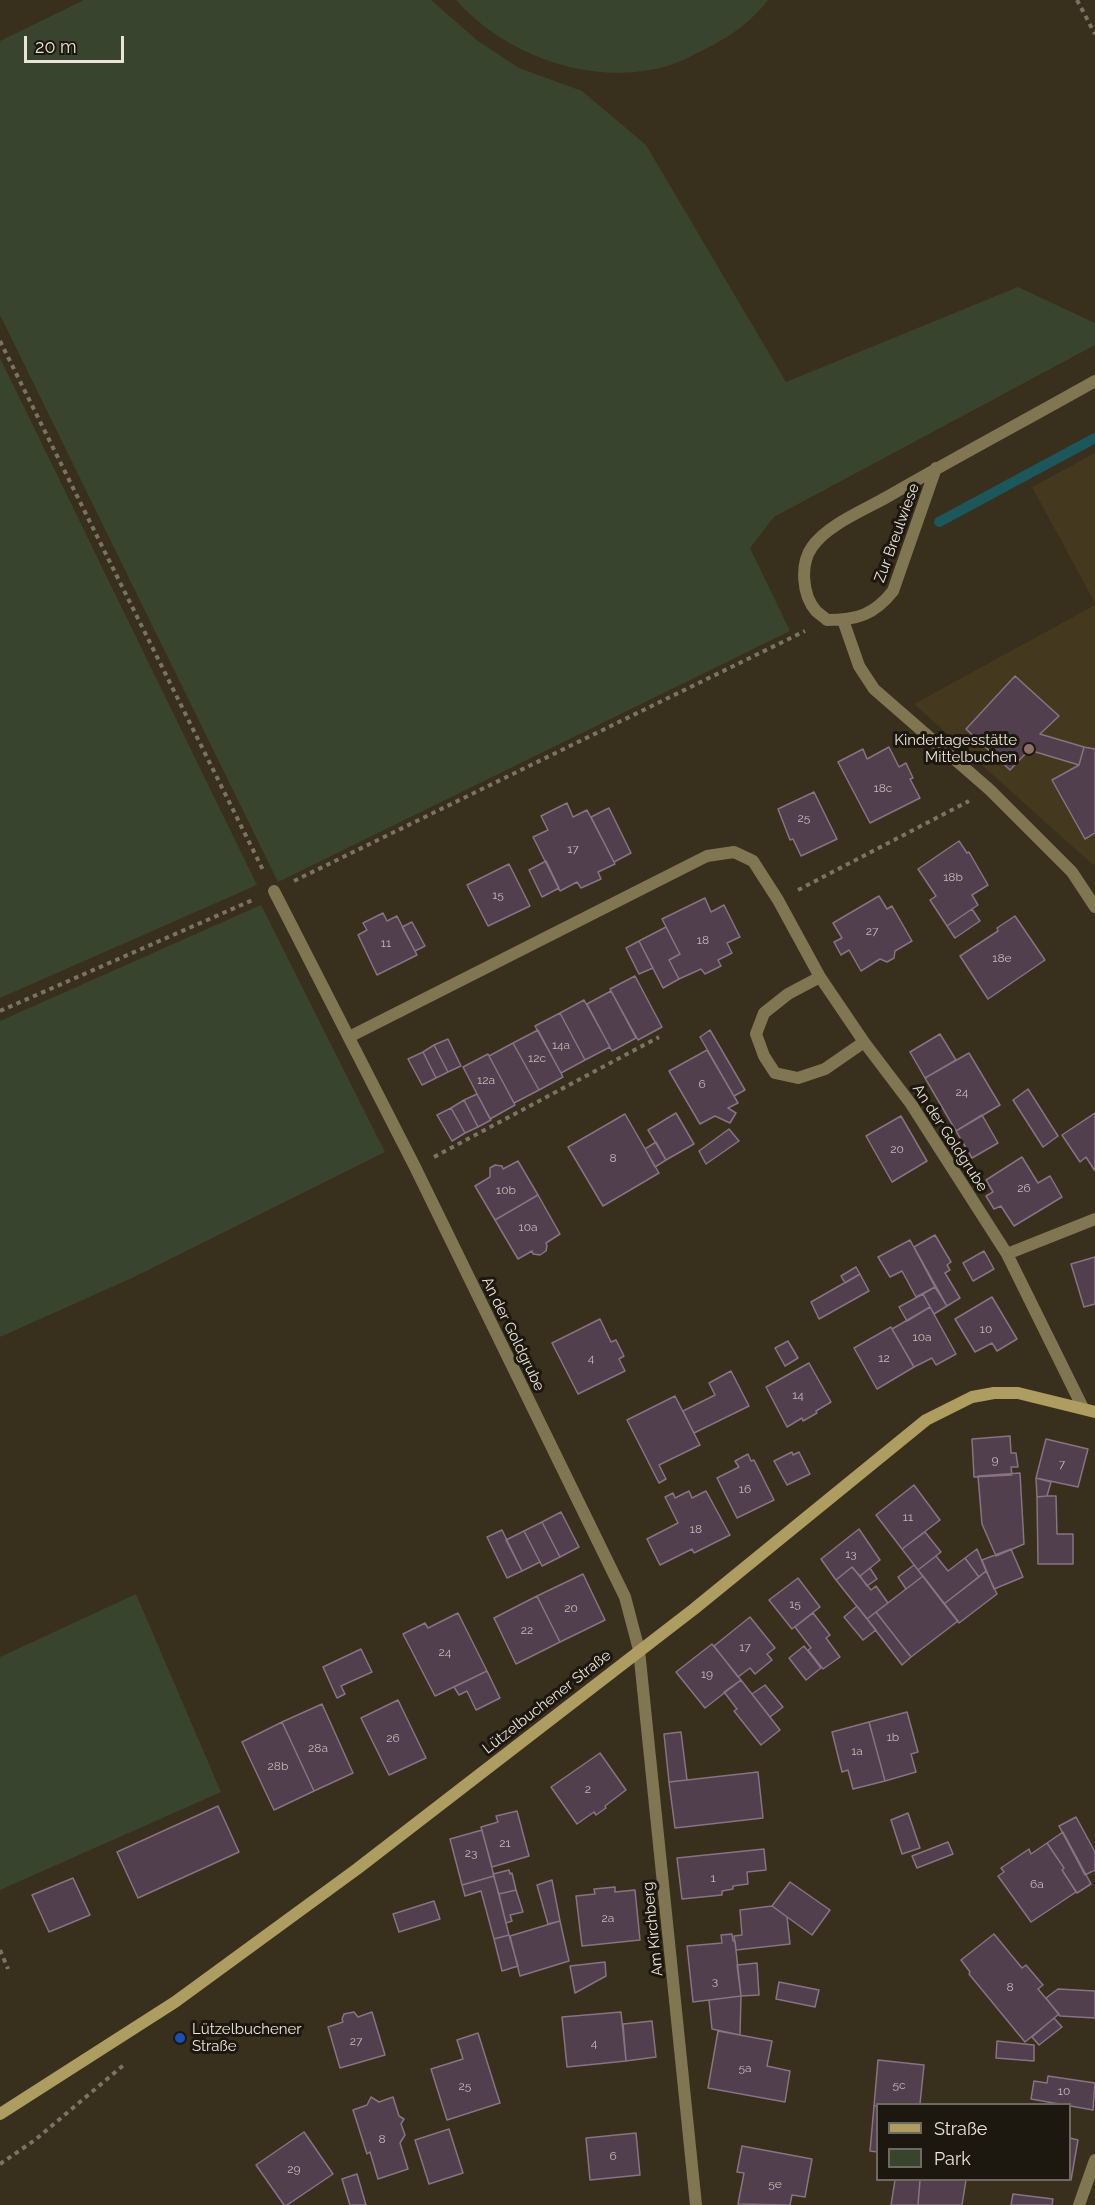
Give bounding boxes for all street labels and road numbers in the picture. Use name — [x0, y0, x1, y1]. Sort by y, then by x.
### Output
street label: Zur Breulwiese — [871, 481, 923, 585]
street label: An der Goldgrube — [909, 1081, 991, 1195]
street label: An der Goldgrube — [478, 1274, 548, 1394]
street label: Lützelbuchener Straße — [479, 1646, 615, 1758]
street label: Am Kirchberg — [639, 1881, 667, 1977]

